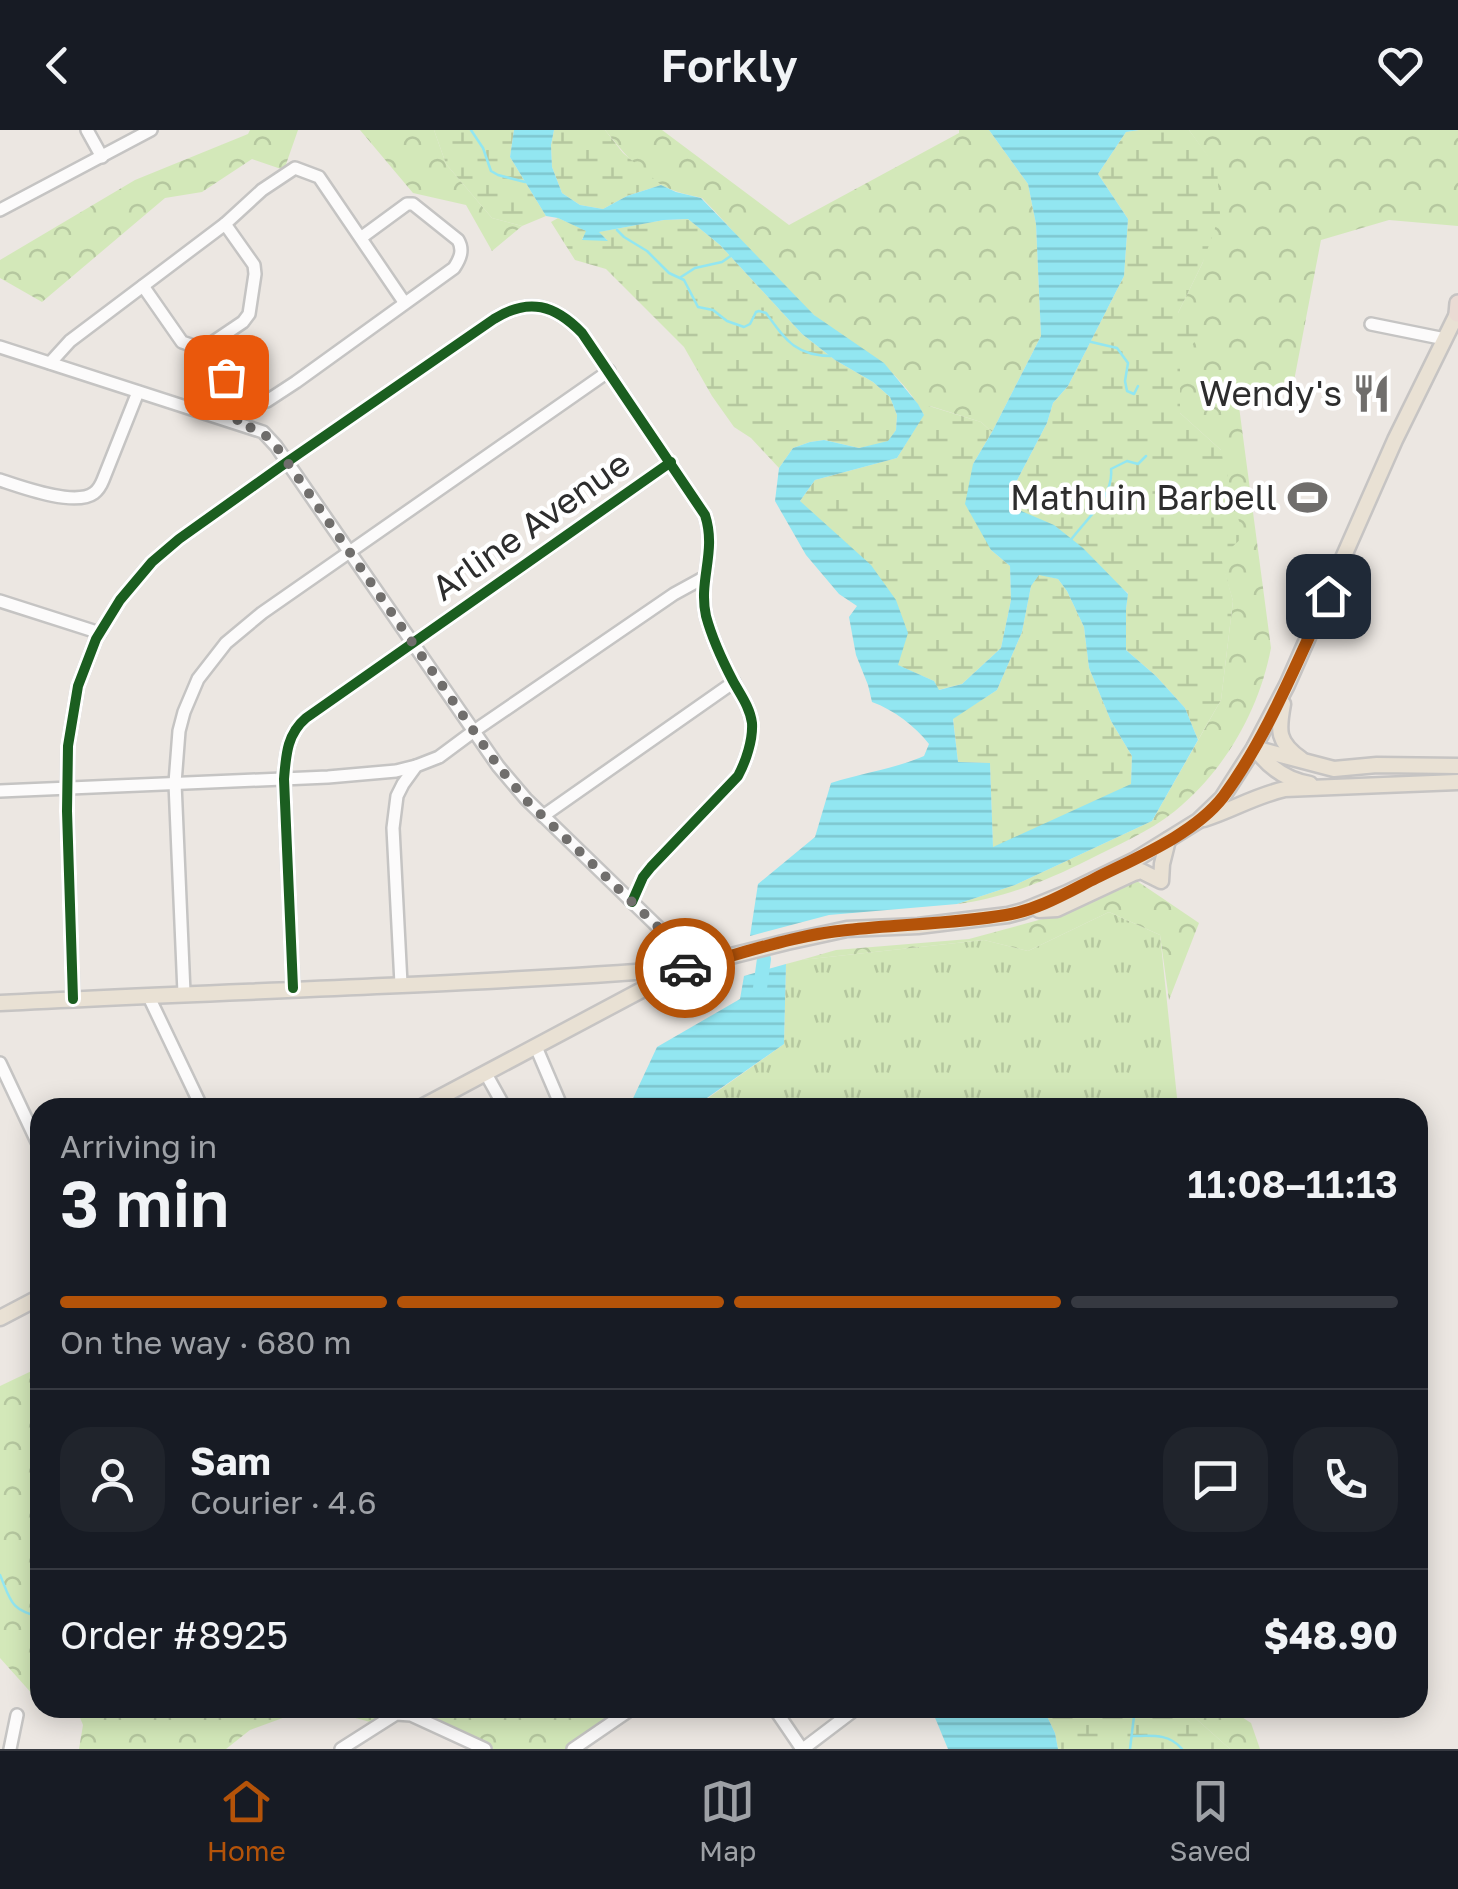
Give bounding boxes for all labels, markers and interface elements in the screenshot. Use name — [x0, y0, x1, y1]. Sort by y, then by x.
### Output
icon: back — [30, 38, 85, 93]
text: Forkly — [660, 38, 798, 92]
icon: heart — [1373, 38, 1428, 93]
pin — [184, 335, 269, 420]
icon: bag — [199, 350, 254, 405]
place label: Wendy's — [1199, 372, 1342, 414]
restaurant icon: Wendy's — [1351, 373, 1393, 415]
street label: Arline Avenue — [423, 441, 637, 609]
place label: Mathuin Barbell — [1010, 476, 1277, 518]
sports icon: Mathuin Barbell — [1286, 477, 1328, 519]
pin — [1286, 554, 1371, 639]
icon: home — [1301, 569, 1356, 624]
courier — [635, 918, 735, 1018]
icon: car — [658, 941, 713, 996]
text: Arriving in — [60, 1127, 217, 1165]
text: 11:08–11:13 — [1187, 1161, 1398, 1206]
text: 3 min — [60, 1163, 229, 1241]
text: On the way · 680 m — [60, 1323, 352, 1361]
button: person — [60, 1427, 165, 1532]
button: chat — [1163, 1427, 1268, 1532]
button: phone — [1293, 1427, 1398, 1532]
text: Sam — [190, 1438, 271, 1483]
text: Courier · 4.6 — [190, 1483, 377, 1521]
text: Order #8925 — [60, 1612, 288, 1657]
text: $48.90 — [1263, 1612, 1398, 1657]
tab: Home — [207, 1774, 286, 1867]
tab: Map — [699, 1774, 756, 1867]
tab: Saved — [1170, 1774, 1251, 1867]

